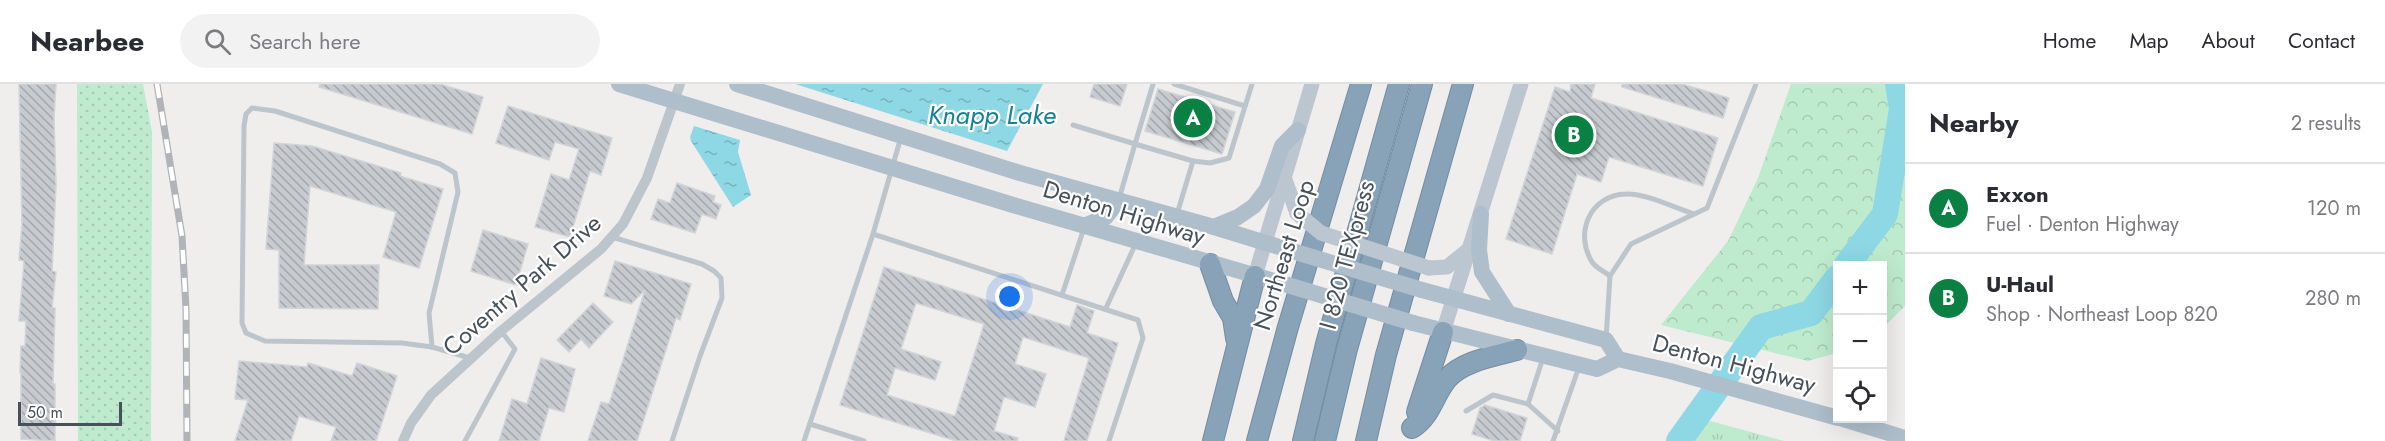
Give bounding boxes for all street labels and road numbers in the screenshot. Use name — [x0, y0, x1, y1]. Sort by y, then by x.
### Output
street label: Denton Highway — [1039, 171, 1210, 254]
street label: Northeast Loop — [1244, 175, 1323, 334]
street label: I 820 TEXpress — [1310, 177, 1383, 333]
street label: Coventry Park Drive — [435, 206, 609, 363]
street label: Denton Highway — [1649, 325, 1820, 402]

